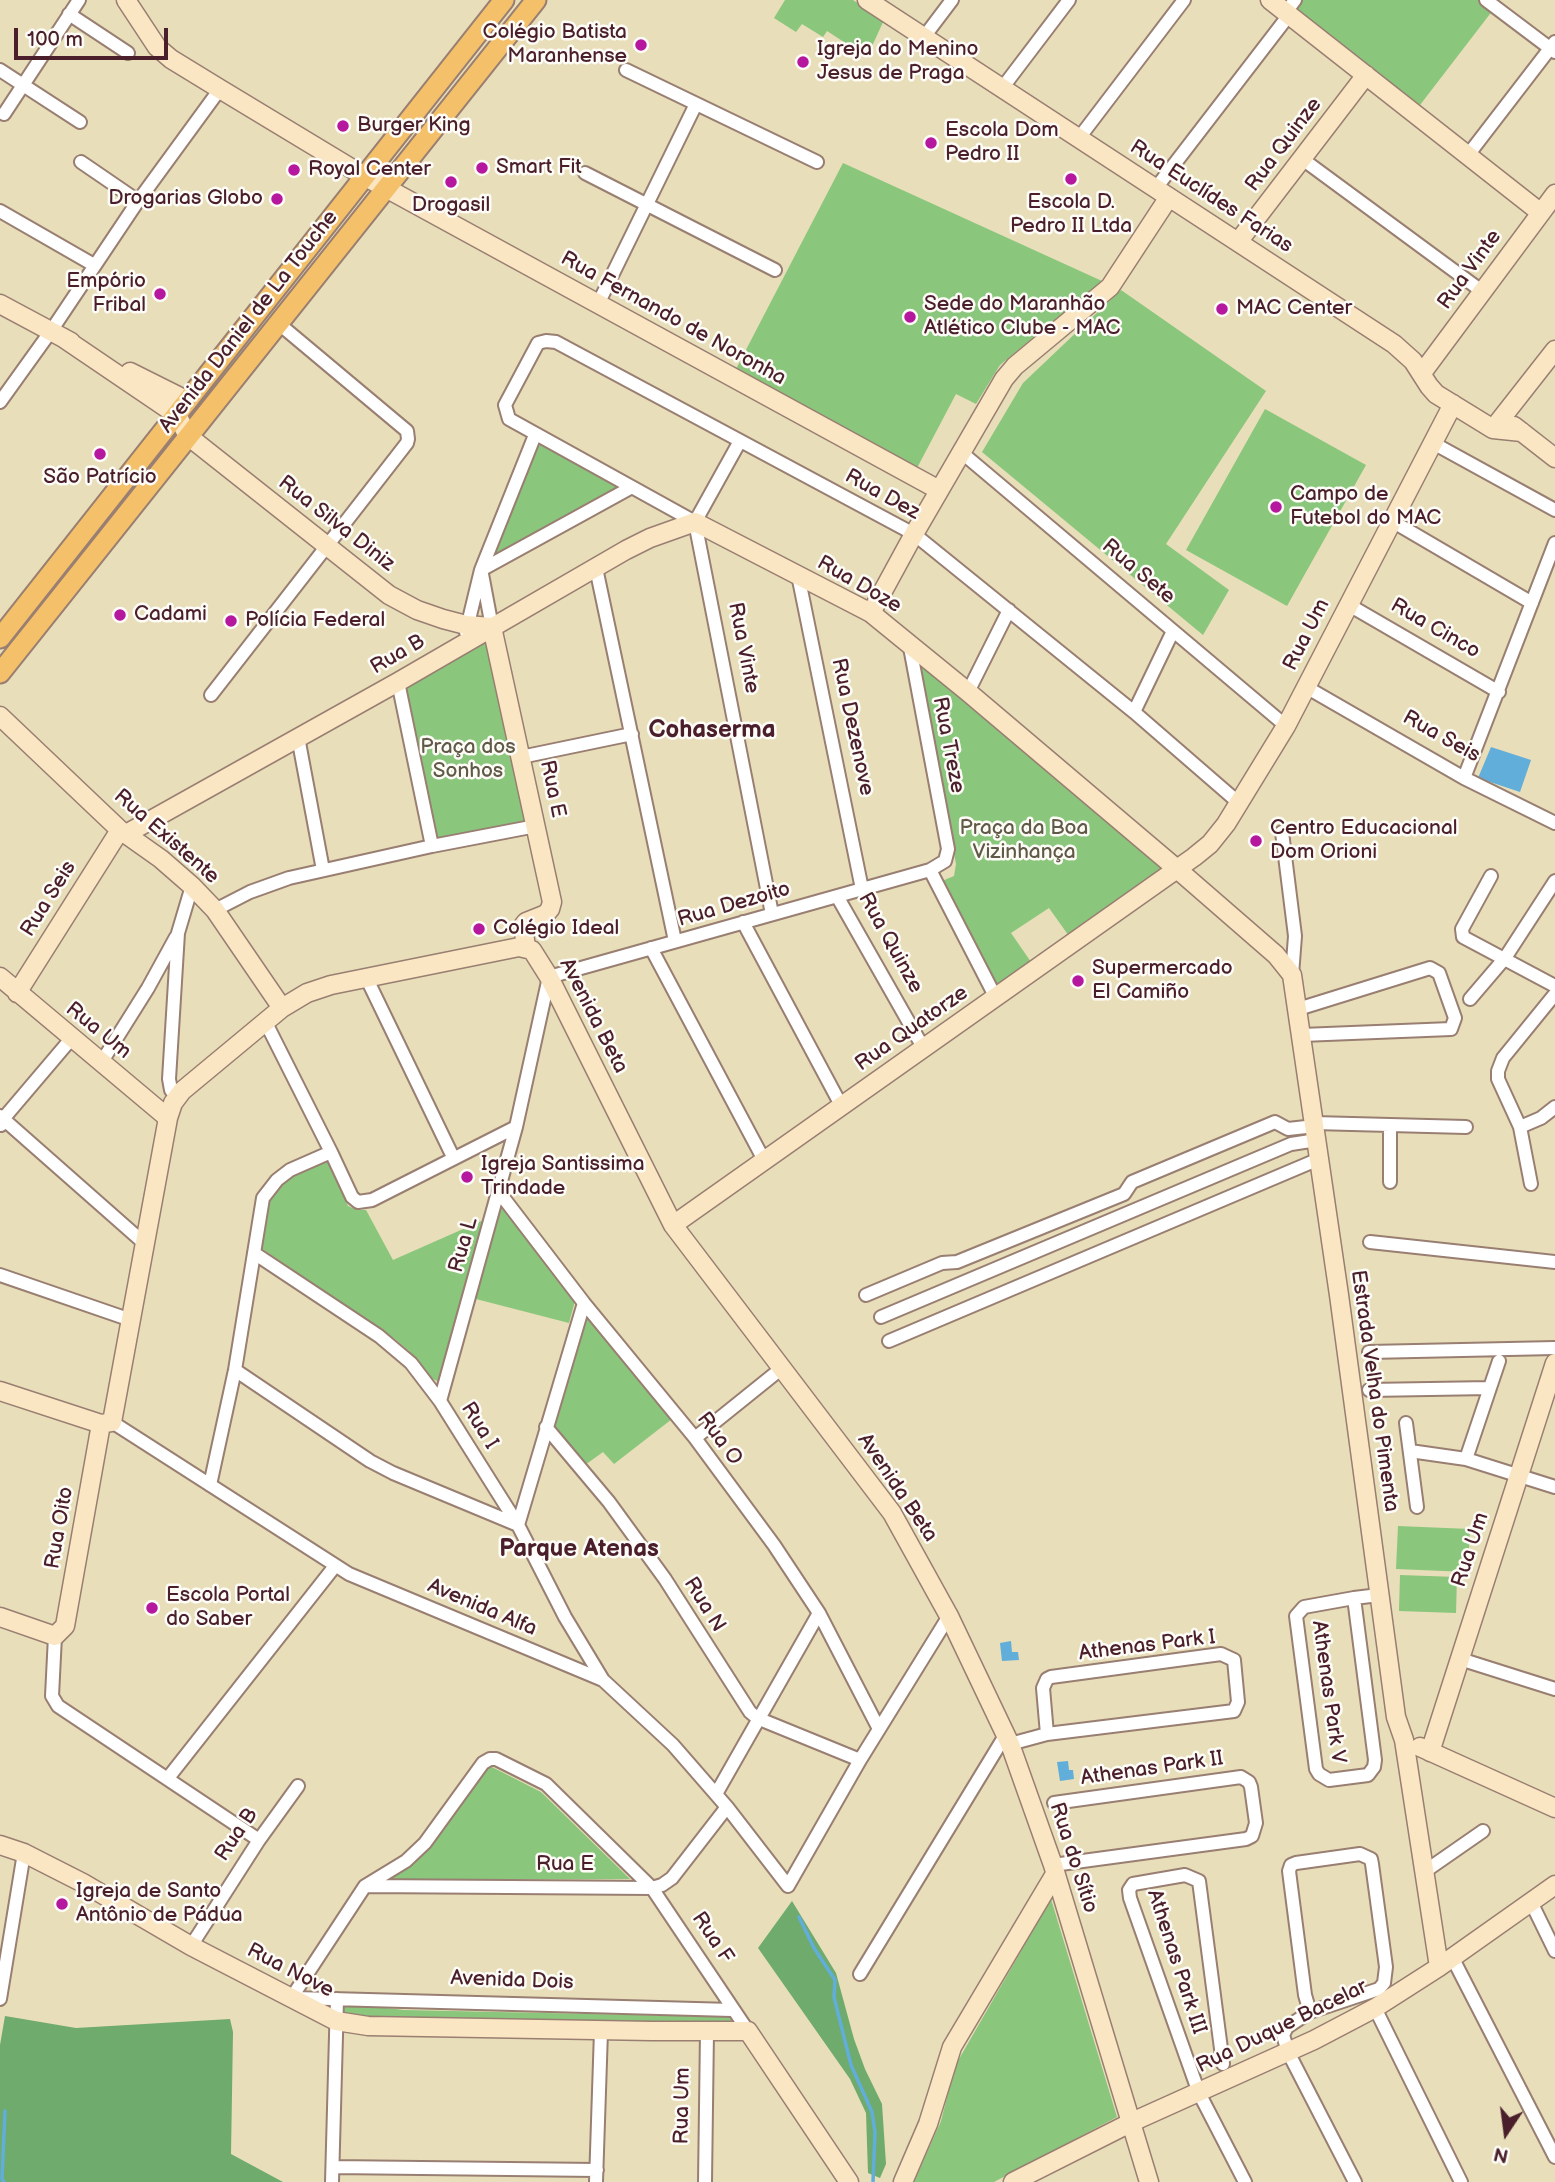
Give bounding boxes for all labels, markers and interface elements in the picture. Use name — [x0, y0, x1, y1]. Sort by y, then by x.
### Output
scale bar — [18, 14, 172, 58]
place label: Colégio Batista Maranhense — [483, 20, 627, 70]
text: 100 m — [27, 27, 83, 52]
marker: Colégio Batista Maranhense — [633, 37, 649, 53]
place label: Igreja do Menino Jesus de Praga — [817, 37, 979, 87]
marker: Igreja do Menino Jesus de Praga — [795, 54, 811, 70]
street label: Rua Quinze — [1240, 93, 1328, 197]
place label: Burger King — [357, 113, 471, 139]
marker: Burger King — [335, 118, 351, 134]
place label: Escola Dom Pedro II — [945, 118, 1059, 168]
marker: Escola Dom Pedro II — [923, 135, 939, 151]
street label: Rua Euclídes Farias — [1125, 135, 1297, 259]
place label: Smart Fit — [496, 155, 582, 181]
place label: Royal Center — [308, 157, 431, 183]
marker: Smart Fit — [474, 160, 490, 176]
marker: Royal Center — [286, 162, 302, 178]
marker: Escola D. Pedro II Ltda — [1063, 171, 1079, 187]
marker: Drogasil — [443, 174, 459, 190]
place label: Drogarias Globo — [108, 186, 263, 212]
place label: Escola D. Pedro II Ltda — [1010, 190, 1132, 240]
marker: Drogarias Globo — [269, 191, 285, 207]
place label: Drogasil — [412, 193, 490, 219]
street label: Avenida Daniel de La Touche — [154, 206, 344, 438]
street label: Rua Vinte — [1433, 225, 1507, 315]
street label: Rua Fernando de Noronha — [556, 247, 790, 391]
place label: Empório Fribal — [66, 269, 146, 319]
marker: Empório Fribal — [152, 286, 168, 302]
place label: Sede do Maranhão Atlético Clube - MAC — [924, 292, 1120, 342]
place label: MAC Center — [1236, 296, 1352, 322]
marker: MAC Center — [1214, 301, 1230, 317]
marker: Sede do Maranhão Atlético Clube - MAC — [902, 309, 918, 325]
marker: São Patrício — [92, 446, 108, 462]
street label: Rua Dez — [840, 464, 924, 526]
place label: São Patrício — [43, 465, 157, 491]
street label: Rua Silva Diniz — [273, 471, 399, 577]
place label: Campo de Futebol do MAC — [1290, 482, 1441, 532]
marker: Campo de Futebol do MAC — [1268, 499, 1284, 515]
street label: Rua Sete — [1096, 534, 1180, 610]
street label: Rua Doze — [812, 551, 906, 619]
street label: Rua Cinco — [1386, 593, 1484, 665]
street label: Rua Um — [1278, 595, 1336, 675]
street label: Rua Vinte — [722, 600, 764, 696]
place label: Cadami — [134, 602, 207, 628]
marker: Cadami — [112, 607, 128, 623]
place label: Polícia Federal — [245, 608, 385, 634]
marker: Polícia Federal — [223, 613, 239, 629]
street label: Rua B — [366, 629, 430, 681]
street label: Rua Dezenove — [825, 656, 879, 798]
street label: Rua Treze — [926, 695, 970, 795]
street label: Rua Seis — [1398, 705, 1484, 769]
district label: Cohaserma — [648, 717, 776, 745]
park label: Praça dos Sonhos — [420, 735, 516, 785]
street label: Rua E — [534, 758, 570, 820]
street label: Rua Existente — [108, 784, 224, 890]
park label: Praça da Boa Vizinhança — [960, 816, 1088, 866]
place label: Centro Educacional Dom Orioni — [1270, 816, 1457, 866]
marker: Centro Educacional Dom Orioni — [1248, 833, 1264, 849]
street label: Rua Seis — [16, 856, 82, 942]
street label: Rua Dezoito — [675, 877, 793, 933]
street label: Rua Quinze — [852, 888, 928, 998]
place label: Colégio Ideal — [493, 916, 619, 942]
marker: Colégio Ideal — [471, 921, 487, 937]
street label: Avenida Beta — [553, 954, 633, 1078]
place label: Supermercado El Camiño — [1092, 956, 1233, 1006]
marker: Supermercado El Camiño — [1070, 973, 1086, 989]
street label: Rua Quatorze — [851, 981, 973, 1077]
street label: Rua Um — [60, 997, 136, 1065]
place label: Igreja Santissima Trindade — [481, 1152, 645, 1202]
marker: Igreja Santissima Trindade — [459, 1169, 475, 1185]
street label: Rua L — [444, 1214, 484, 1276]
street label: Estrada Velha do Pimenta — [1345, 1268, 1403, 1514]
street label: Rua I — [455, 1398, 503, 1454]
street label: Rua O — [691, 1407, 747, 1471]
street label: Avenida Beta — [851, 1429, 943, 1547]
street label: Rua Oito — [40, 1485, 80, 1571]
street label: Rua Um — [1447, 1510, 1495, 1590]
district label: Parque Atenas — [499, 1536, 659, 1564]
street label: Rua N — [677, 1573, 731, 1637]
street label: Avenida Alfa — [424, 1574, 540, 1642]
place label: Escola Portal do Saber — [166, 1583, 290, 1633]
marker: Escola Portal do Saber — [144, 1600, 160, 1616]
street label: Athenas Park V — [1306, 1619, 1350, 1765]
street label: Athenas Park I — [1077, 1625, 1217, 1667]
street label: Athenas Park II — [1079, 1747, 1225, 1791]
street label: Rua do Sítio — [1043, 1800, 1103, 1916]
street label: Rua B — [210, 1804, 264, 1866]
street label: Rua E — [536, 1852, 594, 1878]
place label: Igreja de Santo Antônio de Pádua — [76, 1879, 243, 1929]
street label: Athenas Park III — [1141, 1887, 1211, 2037]
marker: Igreja de Santo Antônio de Pádua — [54, 1896, 70, 1912]
street label: Rua F — [686, 1907, 738, 1969]
street label: Rua Nove — [242, 1938, 338, 2004]
street label: Avenida Dois — [450, 1966, 574, 1996]
street label: Rua Duque Bacelar — [1192, 1975, 1372, 2079]
street label: Rua Um — [670, 2067, 696, 2145]
north arrow — [1471, 2098, 1541, 2168]
text: N — [1492, 2141, 1511, 2167]

